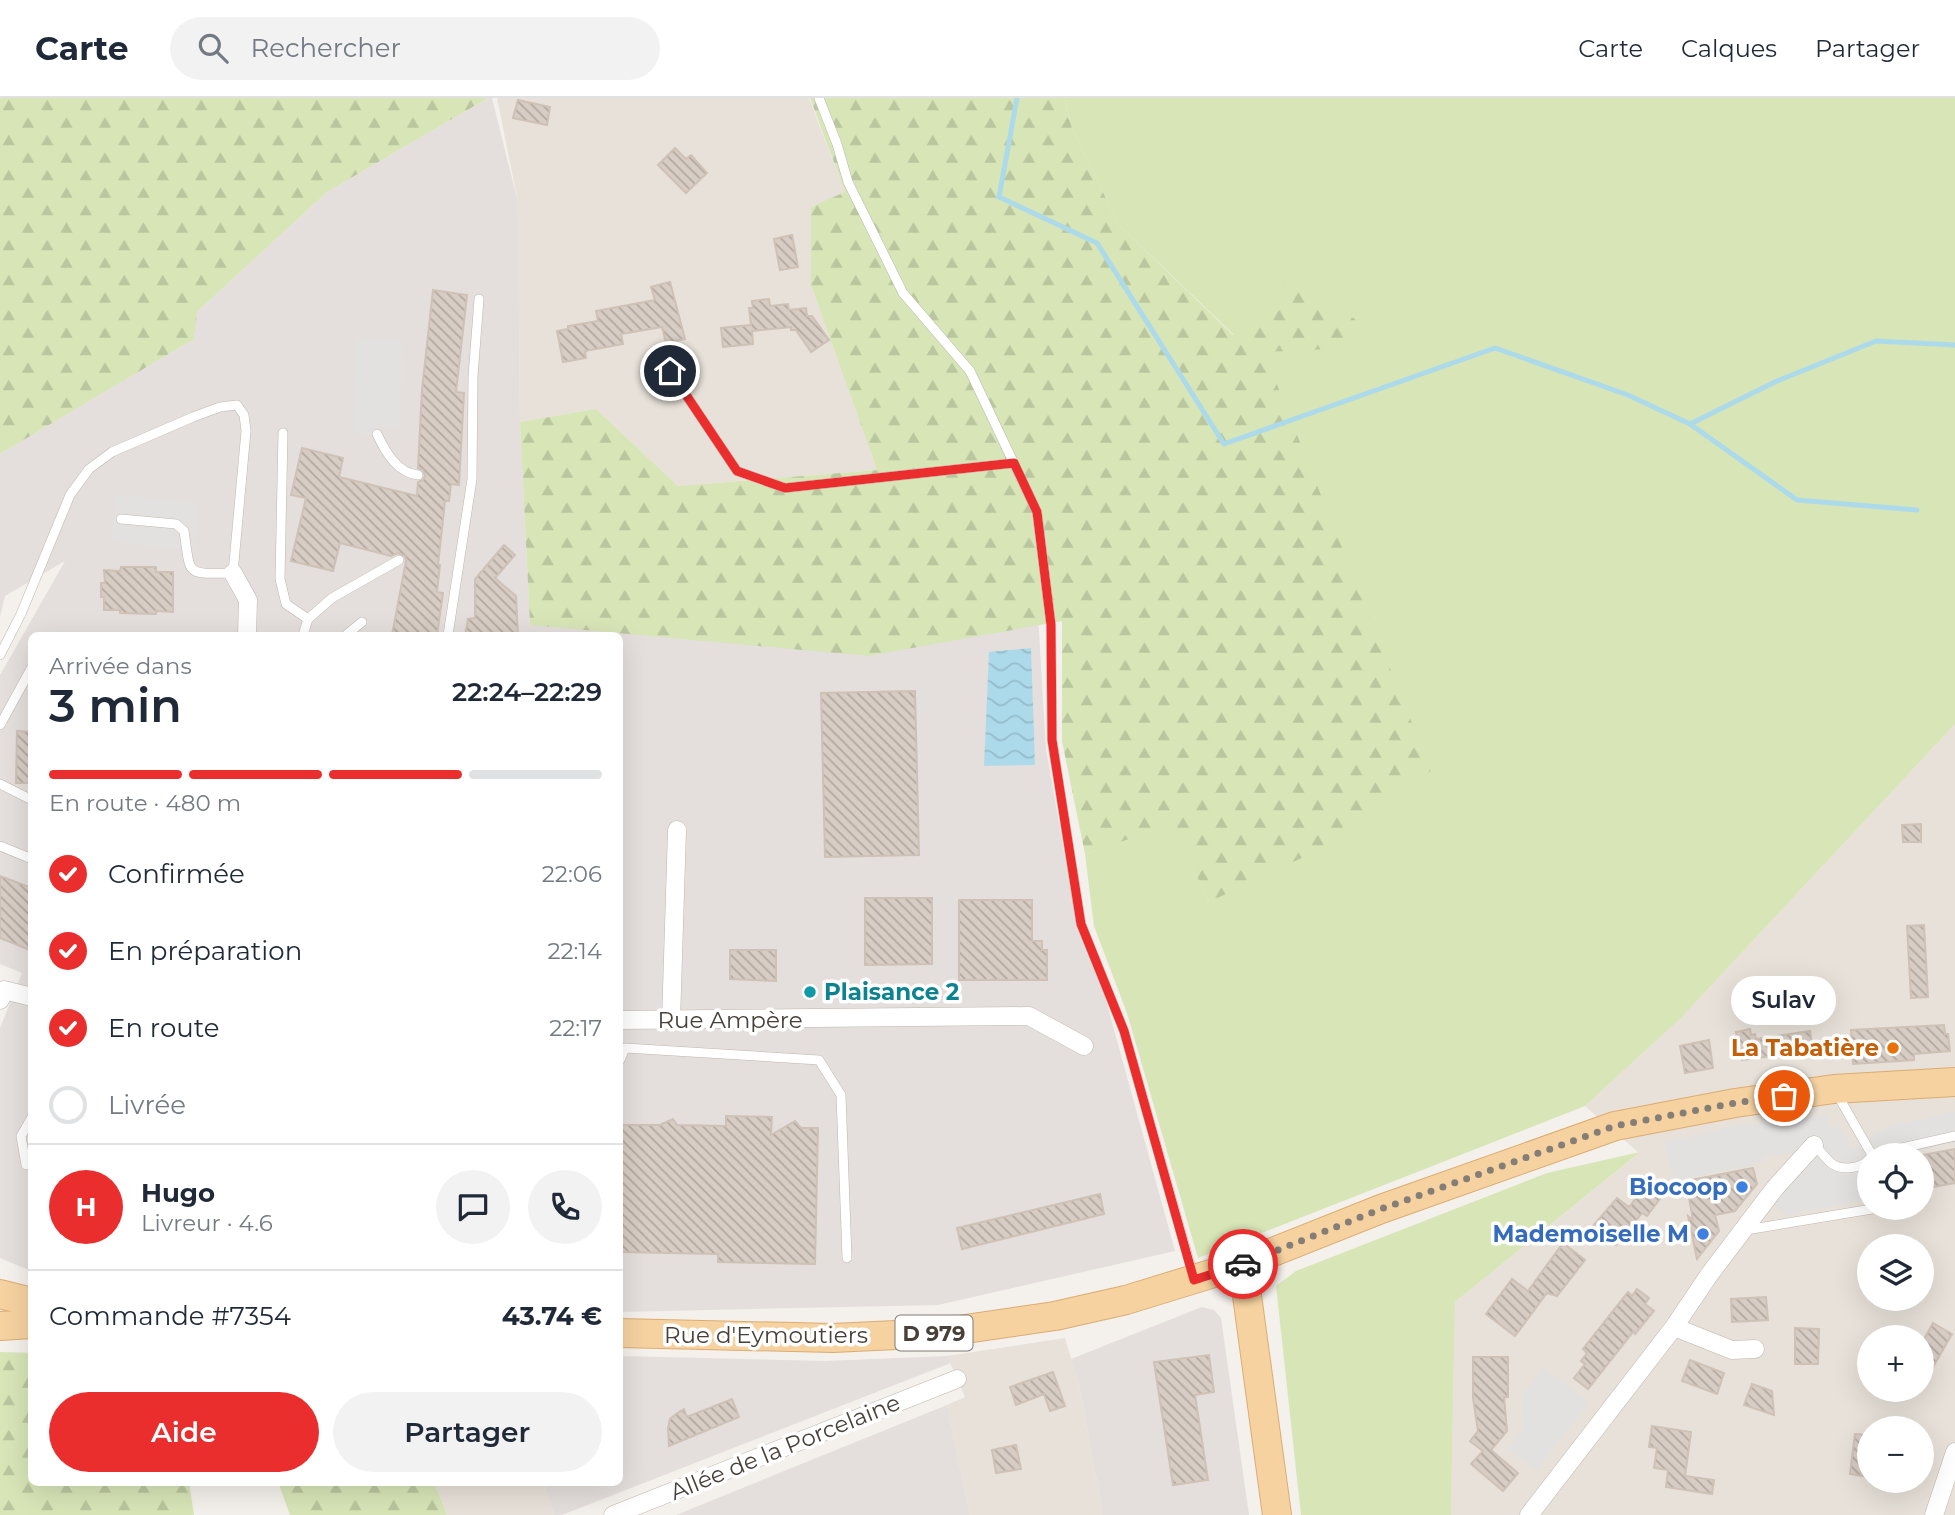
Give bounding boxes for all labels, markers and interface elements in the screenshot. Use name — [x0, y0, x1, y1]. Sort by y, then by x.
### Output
search box — [170, 17, 660, 80]
text: Carte — [35, 28, 128, 68]
icon: search — [194, 29, 232, 67]
text: Rechercher — [250, 32, 401, 64]
text: Carte — [1578, 34, 1643, 63]
text: Calques — [1681, 34, 1777, 63]
text: Partager — [1815, 34, 1920, 63]
pin — [640, 341, 700, 401]
icon: home — [651, 352, 689, 390]
text: Arrivée dans — [49, 652, 192, 680]
text: 22:24–22:29 — [452, 676, 602, 708]
text: 3 min — [49, 677, 182, 734]
text: En route · 480 m — [49, 789, 241, 817]
icon: check — [49, 855, 87, 893]
text: Confirmée — [108, 858, 245, 890]
text: 22:06 — [542, 860, 602, 888]
icon: check — [49, 932, 87, 970]
text: En préparation — [108, 935, 302, 967]
text: 22:14 — [547, 937, 602, 965]
callout: Sulav — [1732, 977, 1837, 1026]
place label: Plaisance 2 — [824, 978, 959, 1006]
marker: Plaisance 2 — [802, 984, 818, 1000]
text: Sulav — [1752, 986, 1815, 1014]
street label: Rue Ampère — [657, 1006, 803, 1034]
icon: check — [49, 1009, 87, 1047]
text: En route — [108, 1012, 219, 1044]
text: 22:17 — [549, 1014, 602, 1042]
place label: La Tabatière — [1731, 1034, 1879, 1062]
marker: La Tabatière — [1885, 1040, 1901, 1056]
pin — [1754, 1066, 1814, 1126]
icon: bag — [1765, 1077, 1803, 1115]
text: Livrée — [108, 1089, 186, 1121]
map controls — [1857, 1143, 1934, 1493]
button: locate — [1857, 1143, 1934, 1220]
button: chat — [436, 1170, 510, 1244]
button: phone — [528, 1170, 602, 1244]
place label: Biocoop — [1629, 1173, 1728, 1201]
text: Hugo — [141, 1177, 215, 1209]
marker: Biocoop — [1734, 1179, 1750, 1195]
text: H — [75, 1191, 97, 1223]
text: Livreur · 4.6 — [141, 1209, 273, 1237]
place label: Mademoiselle M — [1493, 1220, 1689, 1248]
marker: Mademoiselle M — [1695, 1226, 1711, 1242]
courier — [1208, 1229, 1278, 1299]
button: layers — [1857, 1234, 1934, 1311]
icon: car — [1224, 1245, 1262, 1283]
text: Commande #7354 — [49, 1300, 291, 1332]
text: 43.74 € — [502, 1300, 602, 1332]
road number: D 979 — [895, 1316, 972, 1350]
street label: Rue d'Eymoutiers — [664, 1321, 868, 1349]
button: + — [1857, 1325, 1934, 1402]
street label: Allée de la Porcelaine — [666, 1388, 904, 1506]
button: Aide — [49, 1392, 319, 1472]
button: Partager — [333, 1392, 602, 1472]
button: − — [1857, 1416, 1934, 1493]

